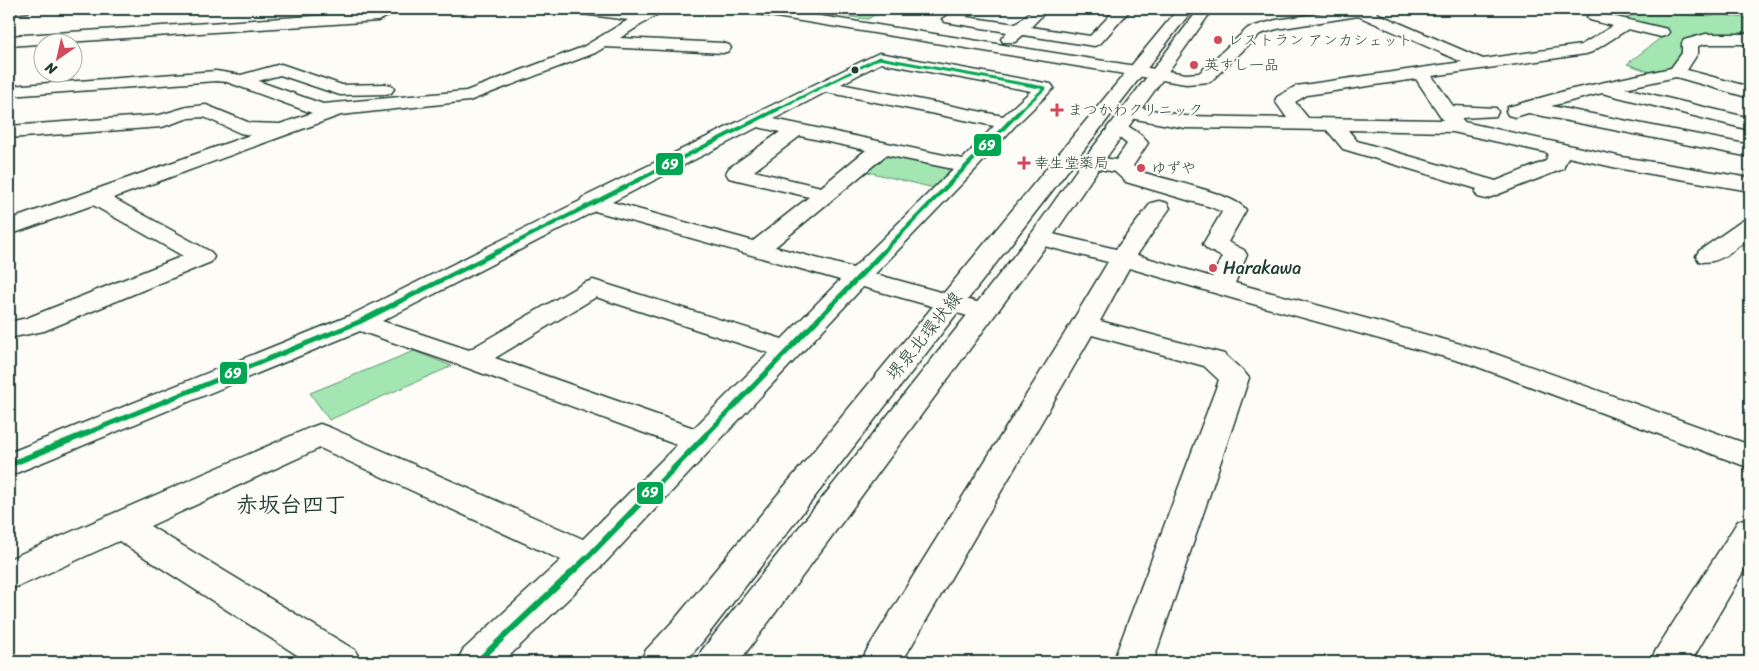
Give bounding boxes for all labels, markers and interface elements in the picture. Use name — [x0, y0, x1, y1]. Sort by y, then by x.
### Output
place label: レストラン アンカシェット — [1228, 27, 1413, 53]
north arrow — [32, 32, 82, 82]
marker: レストラン アンカシェット — [1212, 34, 1224, 46]
place label: 英すし一品 — [1204, 52, 1279, 78]
text: N — [40, 55, 63, 82]
marker: 英すし一品 — [1188, 59, 1200, 71]
unlabelled marker — [850, 65, 860, 75]
place label: まつかわクリニック — [1068, 97, 1203, 123]
marker: まつかわクリニック — [1050, 103, 1064, 117]
line badge: 69 — [973, 133, 1002, 157]
text: 69 — [978, 133, 996, 158]
place label: 幸生堂薬局 — [1034, 150, 1109, 176]
line badge: 69 — [655, 152, 684, 176]
text: 69 — [661, 152, 679, 177]
place label: ゆずや — [1151, 155, 1196, 181]
marker: 幸生堂薬局 — [1018, 157, 1030, 169]
marker: ゆずや — [1135, 162, 1147, 174]
place label: Harakawa — [1223, 252, 1301, 284]
marker: Harakawa — [1207, 262, 1219, 274]
street label: 堺泉北環状線 — [878, 284, 970, 388]
line badge: 69 — [219, 361, 248, 385]
text: 69 — [224, 361, 242, 386]
text: 69 — [641, 480, 659, 505]
line badge: 69 — [636, 481, 664, 505]
district label: 赤坂台四丁 — [236, 485, 346, 524]

